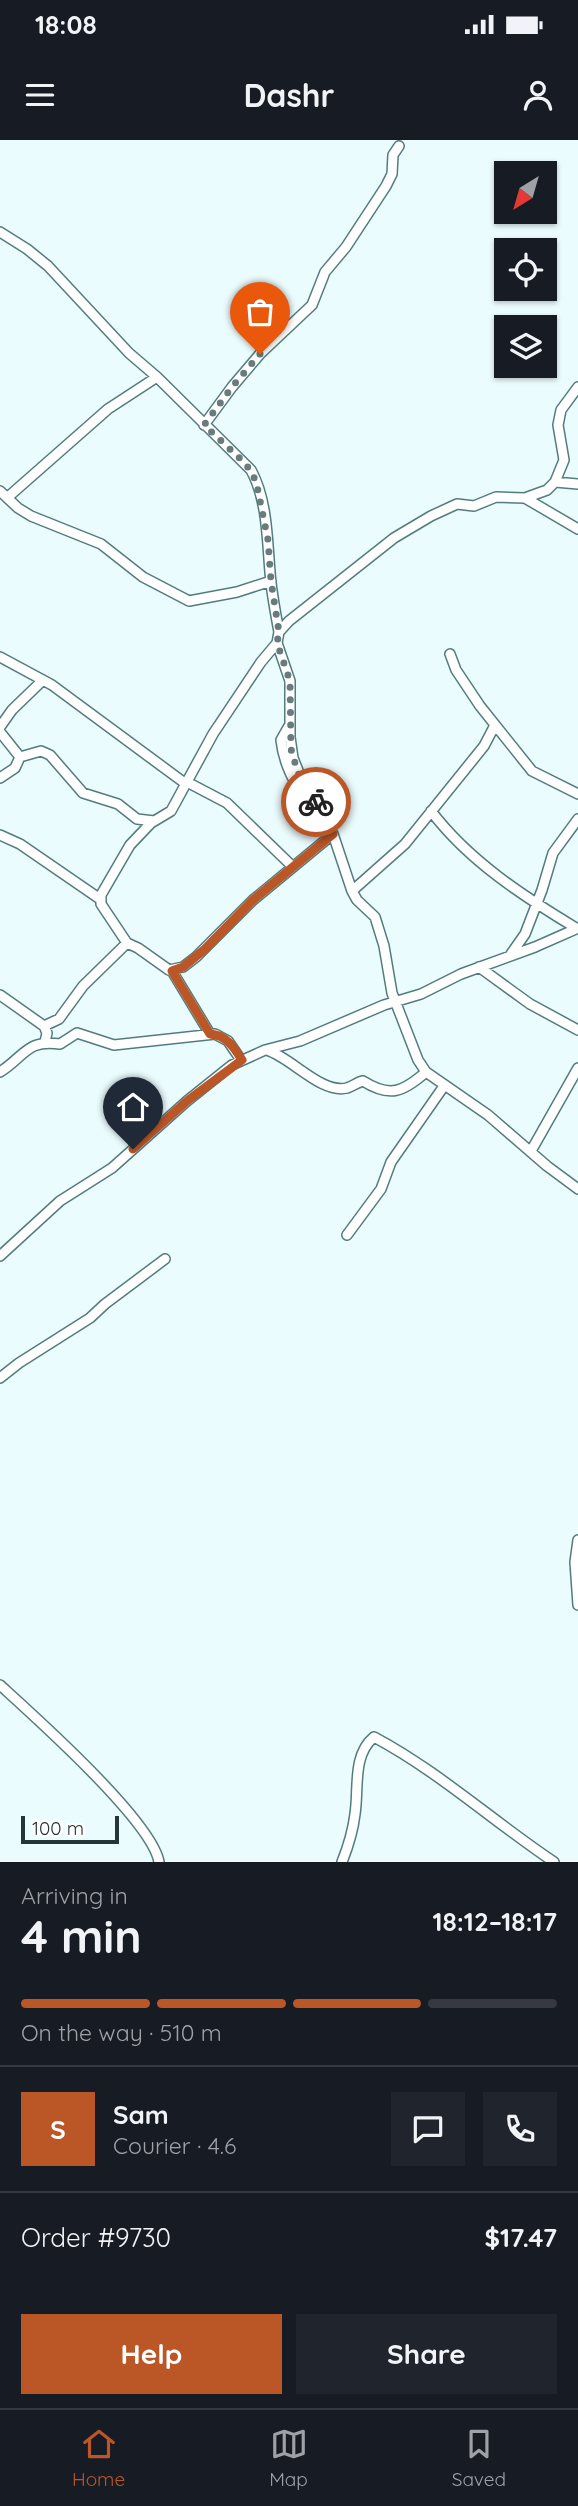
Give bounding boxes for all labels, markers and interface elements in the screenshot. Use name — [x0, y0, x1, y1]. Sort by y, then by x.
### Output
text: 18:08 — [35, 8, 97, 41]
text: Dashr — [243, 75, 335, 115]
icon: menu — [21, 76, 59, 114]
icon: person — [519, 76, 557, 114]
north arrow — [494, 161, 556, 224]
map controls — [494, 161, 557, 378]
button: locate — [494, 238, 557, 301]
pin — [230, 282, 290, 354]
icon: bag — [241, 293, 279, 331]
button: layers — [494, 315, 557, 378]
courier — [281, 767, 351, 837]
icon: bike — [297, 783, 335, 821]
pin — [103, 1077, 163, 1149]
icon: home — [114, 1088, 152, 1126]
scale bar — [21, 1813, 119, 1845]
text: 100 m — [32, 1816, 84, 1840]
text: Arriving in — [21, 1881, 128, 1910]
text: 18:12–18:17 — [432, 1905, 557, 1938]
text: 4 min — [21, 1907, 142, 1965]
text: On the way · 510 m — [21, 2018, 222, 2047]
button: chat — [391, 2092, 465, 2166]
button: phone — [483, 2092, 557, 2166]
text: Sam — [113, 2098, 169, 2131]
text: S — [50, 2113, 66, 2146]
text: Courier · 4.6 — [113, 2131, 236, 2160]
text: Order #9730 — [21, 2221, 171, 2254]
text: $17.47 — [484, 2221, 557, 2254]
button: Help — [21, 2314, 282, 2394]
button: Share — [296, 2314, 557, 2394]
tab: Home — [72, 2425, 125, 2491]
tab: Map — [269, 2425, 308, 2491]
tab: Saved — [452, 2425, 506, 2491]

